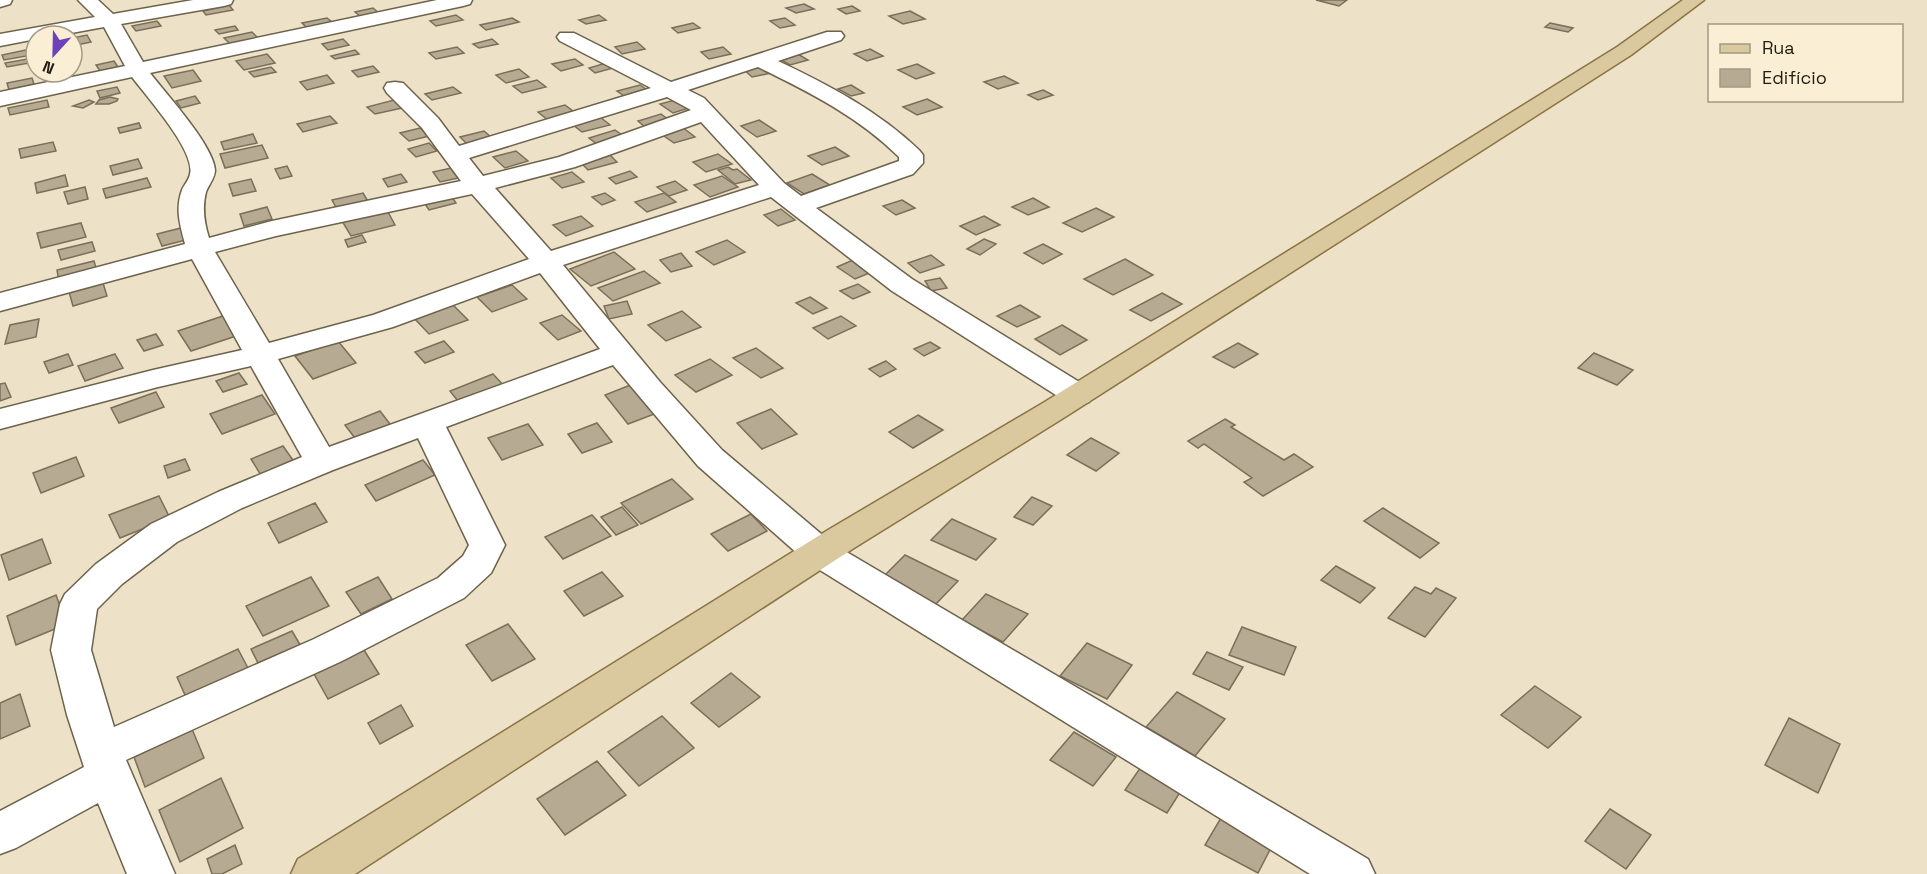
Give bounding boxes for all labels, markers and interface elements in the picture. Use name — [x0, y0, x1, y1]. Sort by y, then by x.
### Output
north arrow — [24, 24, 84, 84]
legend — [1708, 24, 1903, 102]
text: Rua — [1762, 36, 1795, 59]
text: N — [40, 56, 57, 79]
text: Edifício — [1762, 66, 1827, 89]

